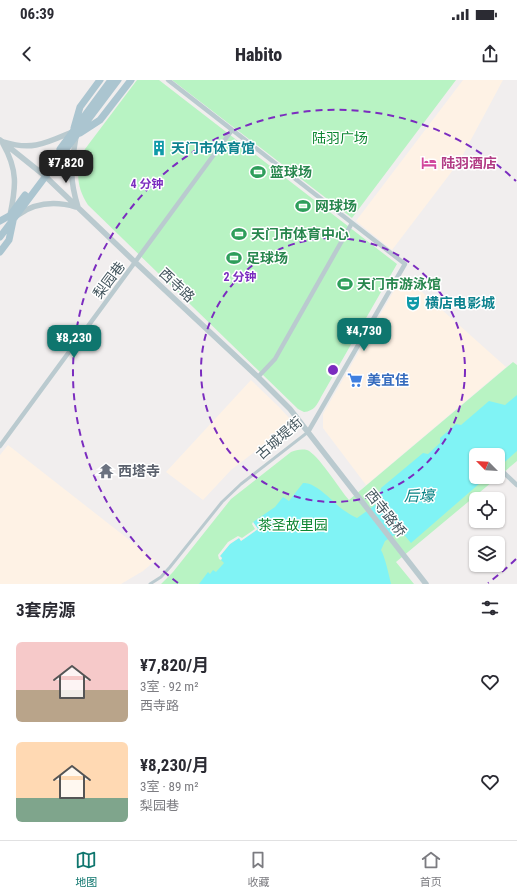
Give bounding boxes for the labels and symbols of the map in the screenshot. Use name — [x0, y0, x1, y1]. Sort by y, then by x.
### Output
park label: 陆羽广场 — [312, 130, 368, 146]
building icon: 天门市体育馆 — [150, 139, 168, 157]
place label: 天门市体育馆 — [171, 140, 255, 156]
pin: ¥7,820 — [33, 150, 99, 184]
hotel icon: 陆羽酒店 — [420, 154, 438, 172]
place label: 陆羽酒店 — [441, 155, 497, 171]
sports icon: 篮球场 — [249, 163, 267, 181]
place label: 篮球场 — [270, 164, 312, 180]
text: 4 分钟 — [131, 177, 163, 191]
sports icon: 网球场 — [294, 197, 312, 215]
place label: 网球场 — [315, 198, 357, 214]
sports icon: 天门市体育中心 — [230, 225, 248, 243]
place label: 天门市体育中心 — [251, 226, 349, 242]
sports icon: 足球场 — [225, 249, 243, 267]
place label: 足球场 — [246, 250, 288, 266]
street label: 梨园巷 — [90, 258, 128, 302]
street label: 西寺路 — [156, 265, 198, 305]
text: 2 分钟 — [224, 270, 256, 284]
sports icon: 天门市游泳馆 — [336, 275, 354, 293]
place label: 天门市游泳馆 — [357, 276, 441, 292]
theatre icon: 横店电影城 — [404, 294, 422, 312]
place label: 横店电影城 — [425, 295, 495, 311]
pin: ¥4,730 — [331, 318, 397, 352]
pin: ¥8,230 — [41, 325, 107, 359]
centre of rings — [326, 363, 340, 377]
supermarket icon: 美宜佳 — [346, 371, 364, 389]
place label: 美宜佳 — [367, 372, 409, 388]
street label: 古城堤街 — [253, 414, 305, 462]
north arrow — [469, 448, 505, 484]
temple icon: 西塔寺 — [97, 462, 115, 480]
place label: 西塔寺 — [118, 463, 160, 479]
street label: 西寺路桥 — [362, 486, 410, 540]
water label: 后壕 — [404, 487, 437, 505]
park label: 茶圣故里园 — [258, 517, 328, 533]

